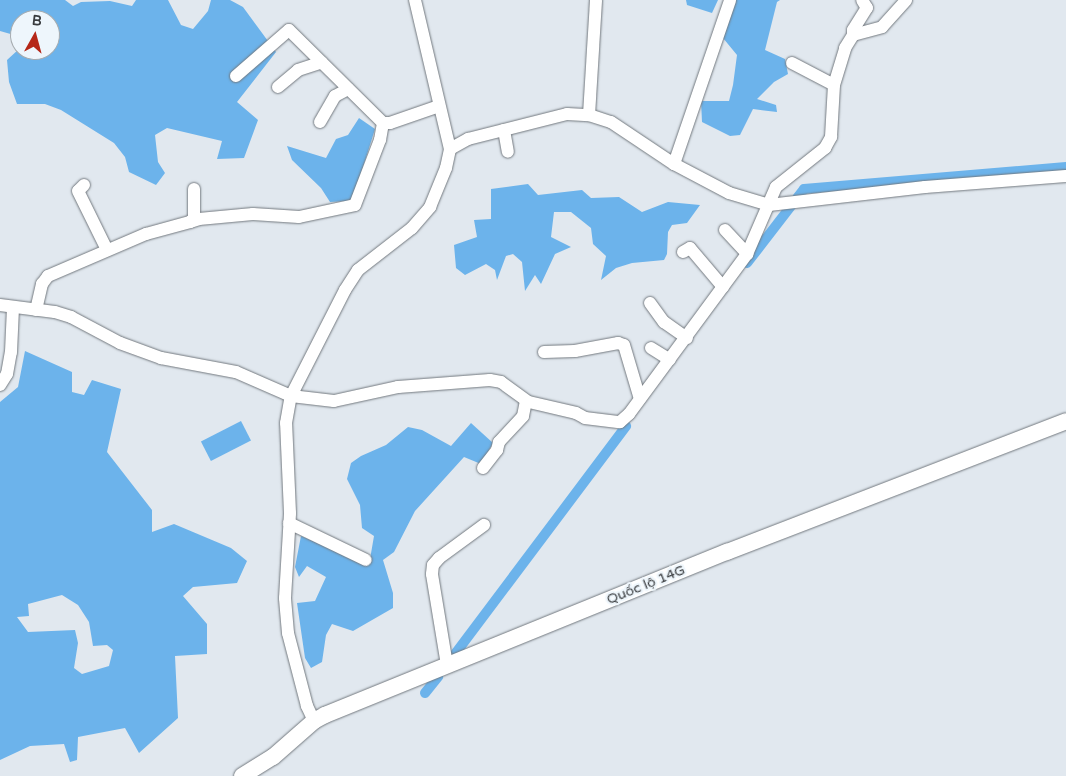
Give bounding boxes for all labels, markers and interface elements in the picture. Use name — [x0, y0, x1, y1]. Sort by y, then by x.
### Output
north arrow — [10, 10, 60, 60]
text: B — [31, 12, 43, 30]
street label: Quốc lộ 14G — [604, 562, 688, 608]

